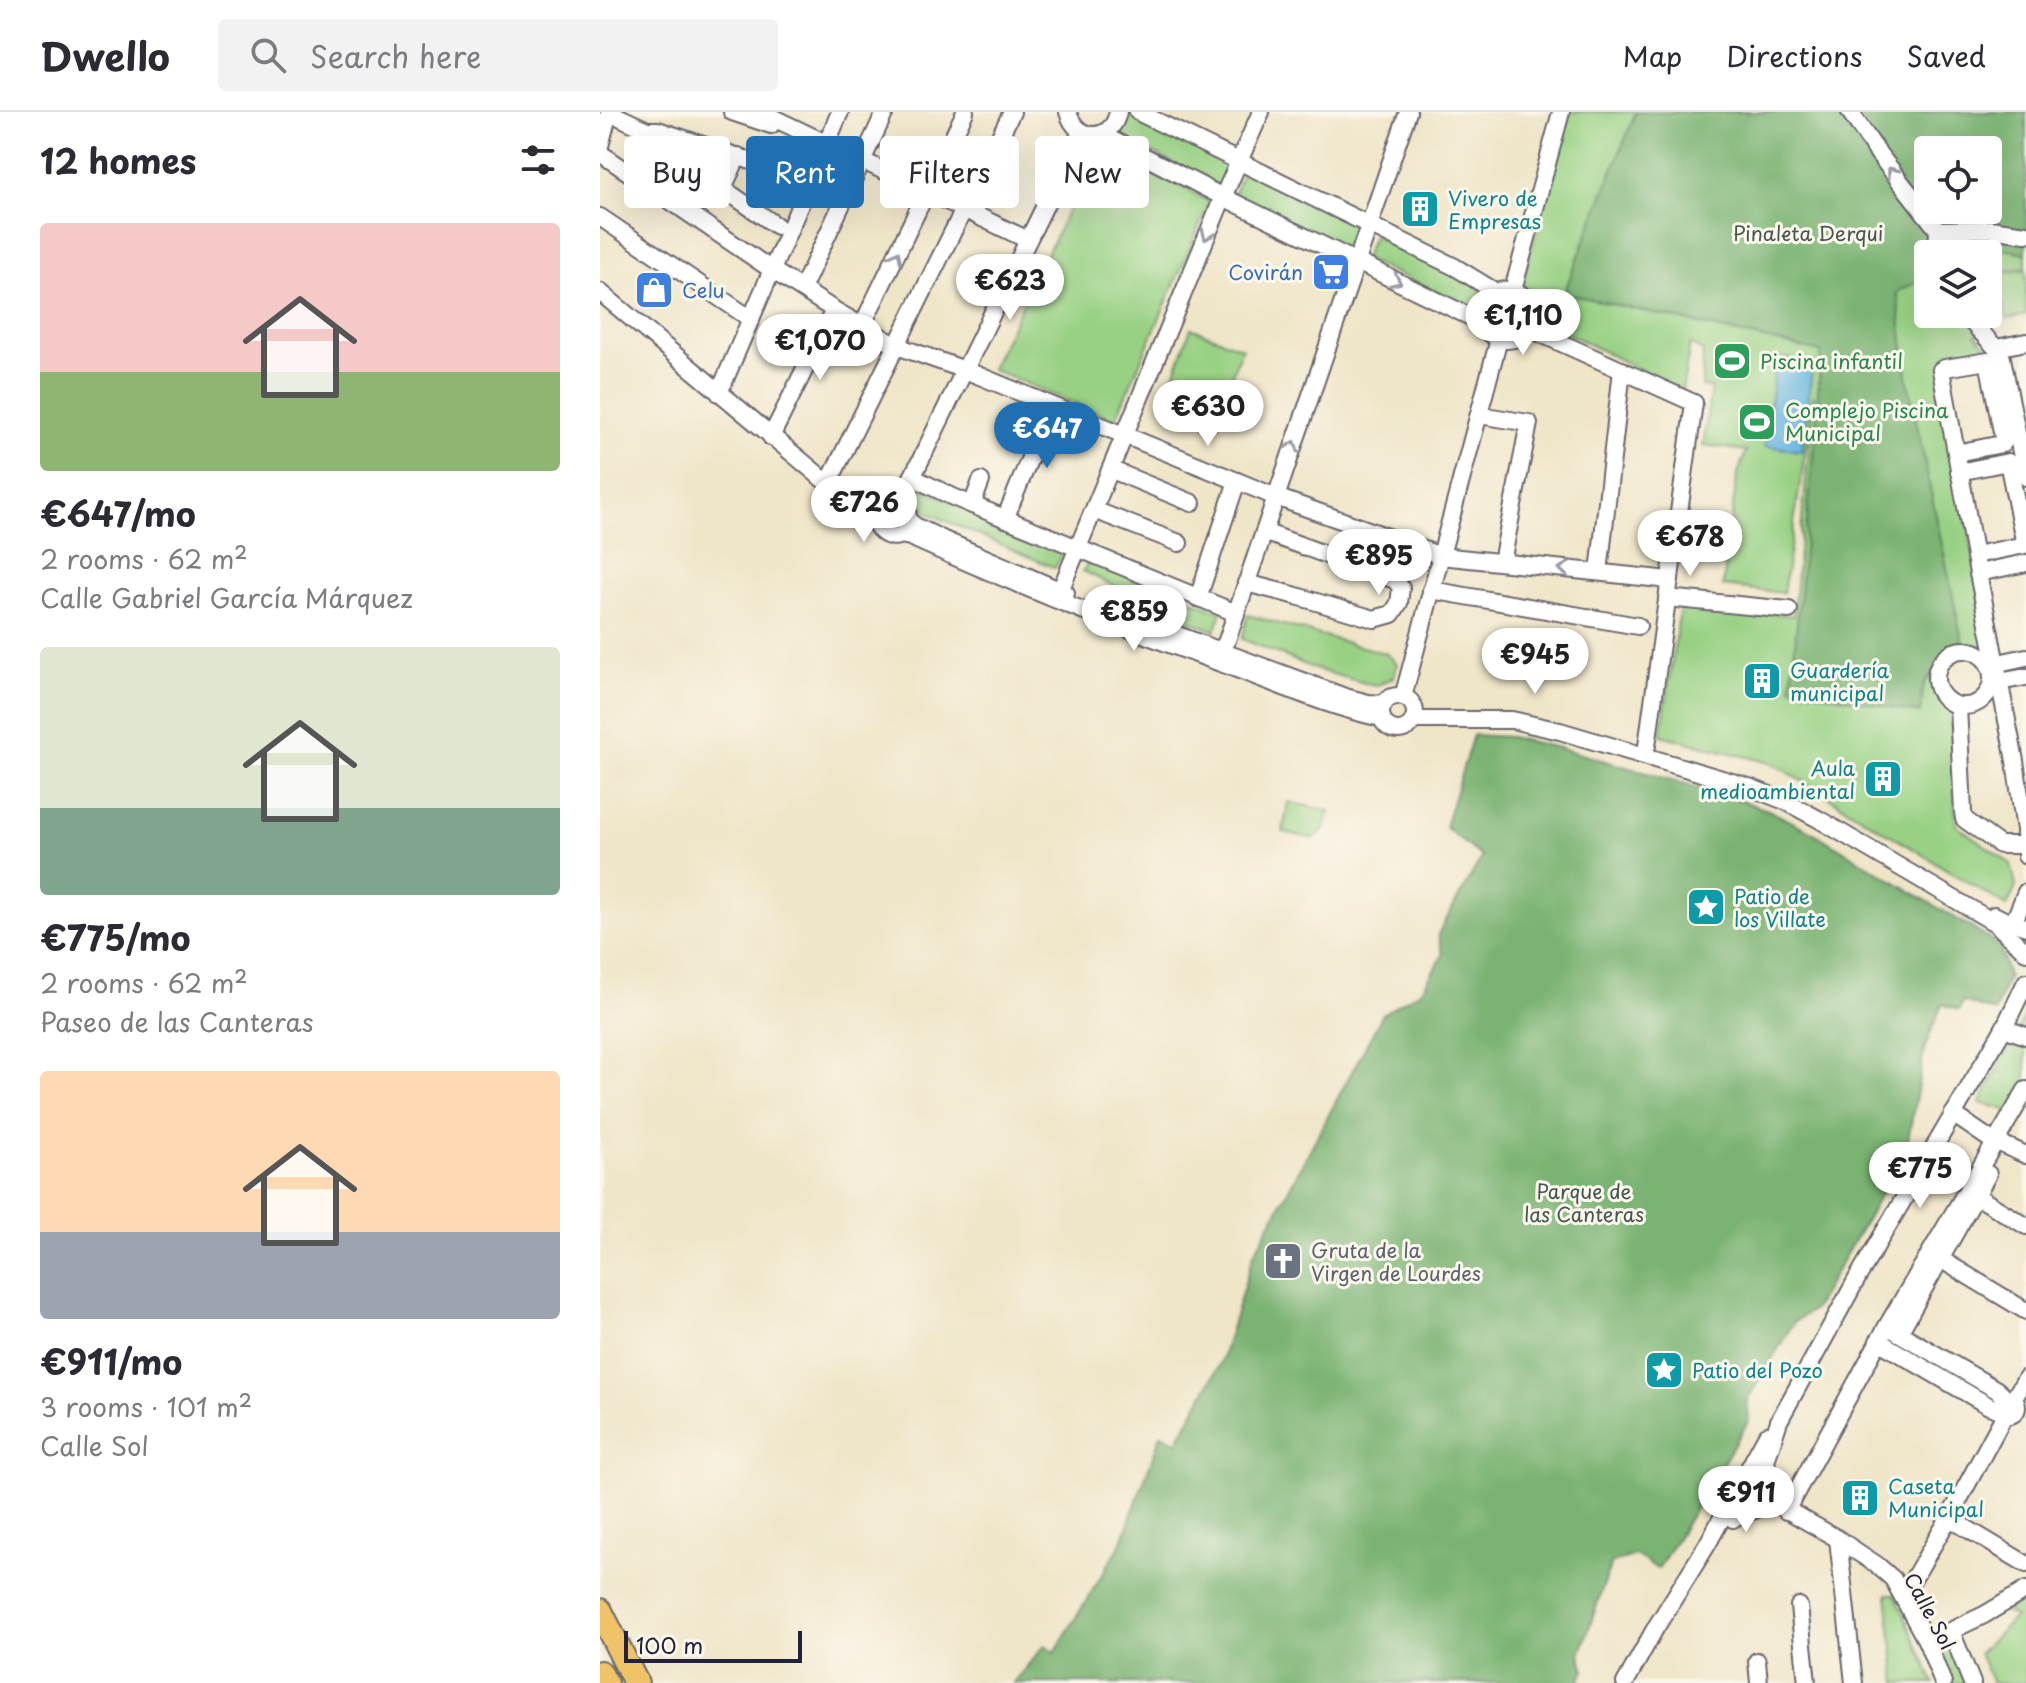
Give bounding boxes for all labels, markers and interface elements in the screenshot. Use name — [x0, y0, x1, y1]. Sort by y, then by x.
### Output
search box — [218, 19, 778, 91]
text: Dwello — [40, 27, 170, 84]
icon: search — [246, 33, 290, 77]
text: Search here — [310, 33, 481, 78]
text: Map — [1623, 34, 1682, 77]
text: Directions — [1726, 34, 1863, 77]
text: Saved — [1907, 34, 1986, 77]
text: 12 homes — [40, 134, 196, 186]
chip: Buy — [624, 136, 730, 208]
chip: Rent — [746, 136, 864, 208]
chip: Filters — [880, 136, 1019, 208]
chip: New — [1035, 136, 1149, 208]
map controls — [1914, 136, 2002, 328]
button: locate — [1914, 136, 2002, 224]
icon: filters — [516, 138, 560, 182]
one-way arrow — [1888, 166, 1902, 181]
place label: Vivero de Empresas — [1448, 183, 1541, 236]
building icon: Vivero de Empresas — [1399, 188, 1441, 230]
park label: Pinaleta Derqui — [1733, 218, 1883, 248]
one-way arrow — [1201, 227, 1217, 241]
button: layers — [1914, 240, 2002, 328]
one-way arrow — [886, 249, 902, 264]
supermarket icon: Covirán — [1310, 251, 1352, 293]
pin: €623 — [963, 254, 1057, 322]
place label: Covirán — [1228, 257, 1303, 287]
text: €623 — [974, 260, 1046, 299]
shop icon: Celu — [633, 269, 675, 311]
one-way arrow — [1388, 271, 1402, 287]
icon: home — [228, 275, 372, 419]
place label: Celu — [682, 275, 725, 305]
pin: €1,110 — [1458, 289, 1588, 357]
text: €1,110 — [1483, 295, 1563, 334]
pin: €1,070 — [755, 314, 885, 382]
text: €1,070 — [774, 320, 866, 359]
sports icon: Piscina infantil — [1711, 340, 1753, 382]
place label: Piscina infantil — [1760, 346, 1903, 376]
pin: €630 — [1161, 380, 1255, 448]
text: €630 — [1171, 386, 1245, 425]
place label: Complejo Piscina Municipal — [1785, 395, 1949, 448]
sports icon: Complejo Piscina Municipal — [1736, 401, 1778, 443]
pin: €647 — [1000, 402, 1094, 470]
text: €647 — [1012, 408, 1082, 447]
one-way arrow — [1284, 439, 1300, 453]
pin: €726 — [817, 476, 911, 544]
text: €726 — [829, 482, 899, 521]
text: €647/mo — [40, 487, 196, 539]
pin: €678 — [1643, 510, 1737, 578]
text: €678 — [1655, 516, 1725, 555]
pin: €895 — [1332, 529, 1426, 597]
text: €895 — [1345, 535, 1413, 574]
text: 2 rooms · 62 m² — [40, 539, 248, 578]
one-way arrow — [1557, 560, 1570, 577]
text: Calle Gabriel García Márquez — [40, 578, 413, 617]
pin: €859 — [1087, 585, 1181, 653]
text: €859 — [1100, 591, 1168, 630]
pin: €945 — [1488, 628, 1582, 696]
text: €945 — [1500, 634, 1570, 673]
place label: Guardería municipal — [1790, 655, 1890, 708]
building icon: Guardería municipal — [1741, 660, 1783, 702]
icon: home — [228, 699, 372, 843]
place label: Aula medioambiental — [1700, 753, 1856, 806]
building icon: Aula medioambiental — [1862, 758, 1904, 800]
place label: Patio de los Villate — [1734, 881, 1826, 934]
place icon: Patio de los Villate — [1685, 886, 1727, 928]
text: €775/mo — [40, 911, 191, 963]
text: 2 rooms · 62 m² — [40, 963, 248, 1002]
text: Paseo de las Canteras — [40, 1002, 314, 1041]
icon: home — [228, 1123, 372, 1267]
pin: €775 — [1873, 1142, 1967, 1210]
text: €775 — [1887, 1148, 1953, 1187]
park label: Parque de las Canteras — [1524, 1176, 1644, 1229]
place label: Gruta de la Virgen de Lourdes — [1311, 1235, 1481, 1288]
church icon: Gruta de la Virgen de Lourdes — [1262, 1240, 1304, 1282]
text: €911/mo — [40, 1335, 182, 1387]
place icon: Patio del Pozo — [1643, 1349, 1685, 1391]
place label: Patio del Pozo — [1692, 1355, 1823, 1385]
text: 3 rooms · 101 m² — [40, 1387, 252, 1426]
text: Calle Sol — [40, 1426, 149, 1465]
pin: €911 — [1699, 1466, 1793, 1534]
place label: Caseta Municipal — [1888, 1471, 1984, 1524]
text: €911 — [1716, 1472, 1776, 1511]
building icon: Caseta Municipal — [1839, 1477, 1881, 1519]
street label: Calle Sol — [1897, 1567, 1963, 1655]
scale bar — [624, 1627, 802, 1663]
text: 100 m — [636, 1628, 703, 1661]

